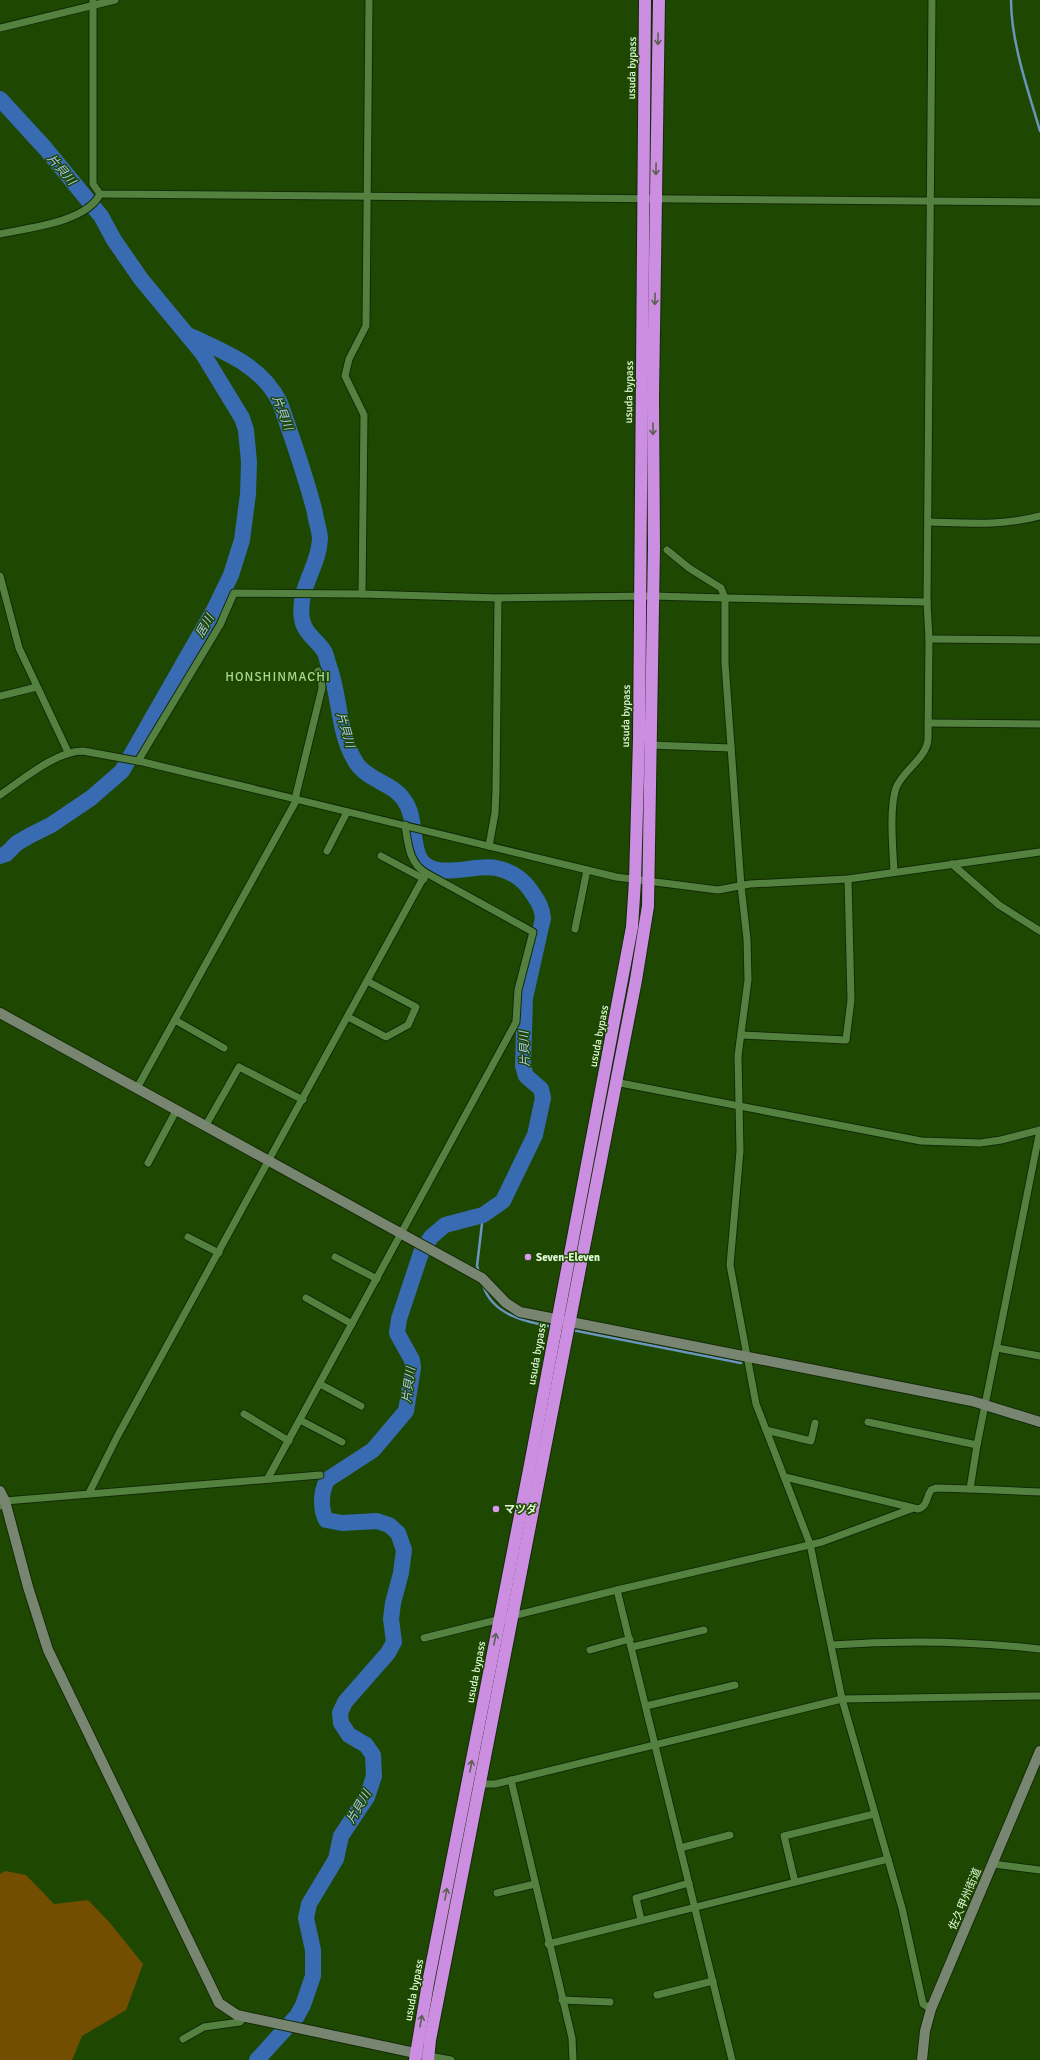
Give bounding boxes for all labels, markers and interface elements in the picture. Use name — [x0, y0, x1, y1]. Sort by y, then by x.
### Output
one-way arrow — [654, 32, 662, 45]
street label: usuda bypass — [625, 36, 639, 99]
water label: 片貝川 — [44, 151, 80, 190]
one-way arrow — [652, 162, 660, 175]
one-way arrow — [651, 292, 658, 305]
street label: usuda bypass — [622, 360, 636, 423]
water label: 片貝川 — [269, 394, 296, 434]
one-way arrow — [649, 422, 657, 435]
water label: 居川 — [193, 610, 218, 640]
district label: HONSHINMACHI — [225, 669, 331, 685]
street label: usuda bypass — [619, 684, 633, 747]
water label: 片貝川 — [333, 711, 358, 751]
street label: usuda bypass — [587, 1004, 611, 1068]
water label: 片貝川 — [517, 1029, 533, 1067]
place label: Seven-Eleven — [536, 1251, 600, 1264]
marker: Seven-Eleven — [523, 1252, 533, 1262]
street label: usuda bypass — [525, 1322, 549, 1386]
water label: 片貝川 — [399, 1364, 419, 1404]
place label: マツダ — [504, 1503, 537, 1516]
marker: マツダ — [491, 1504, 501, 1514]
one-way arrow — [492, 1633, 500, 1646]
street label: usuda bypass — [464, 1640, 488, 1704]
one-way arrow — [467, 1760, 475, 1773]
water label: 片貝川 — [344, 1786, 375, 1826]
street label: 佐久甲州街道 — [946, 1866, 984, 1932]
one-way arrow — [442, 1888, 450, 1901]
street label: usuda bypass — [402, 1958, 426, 2022]
one-way arrow — [417, 2015, 425, 2028]

